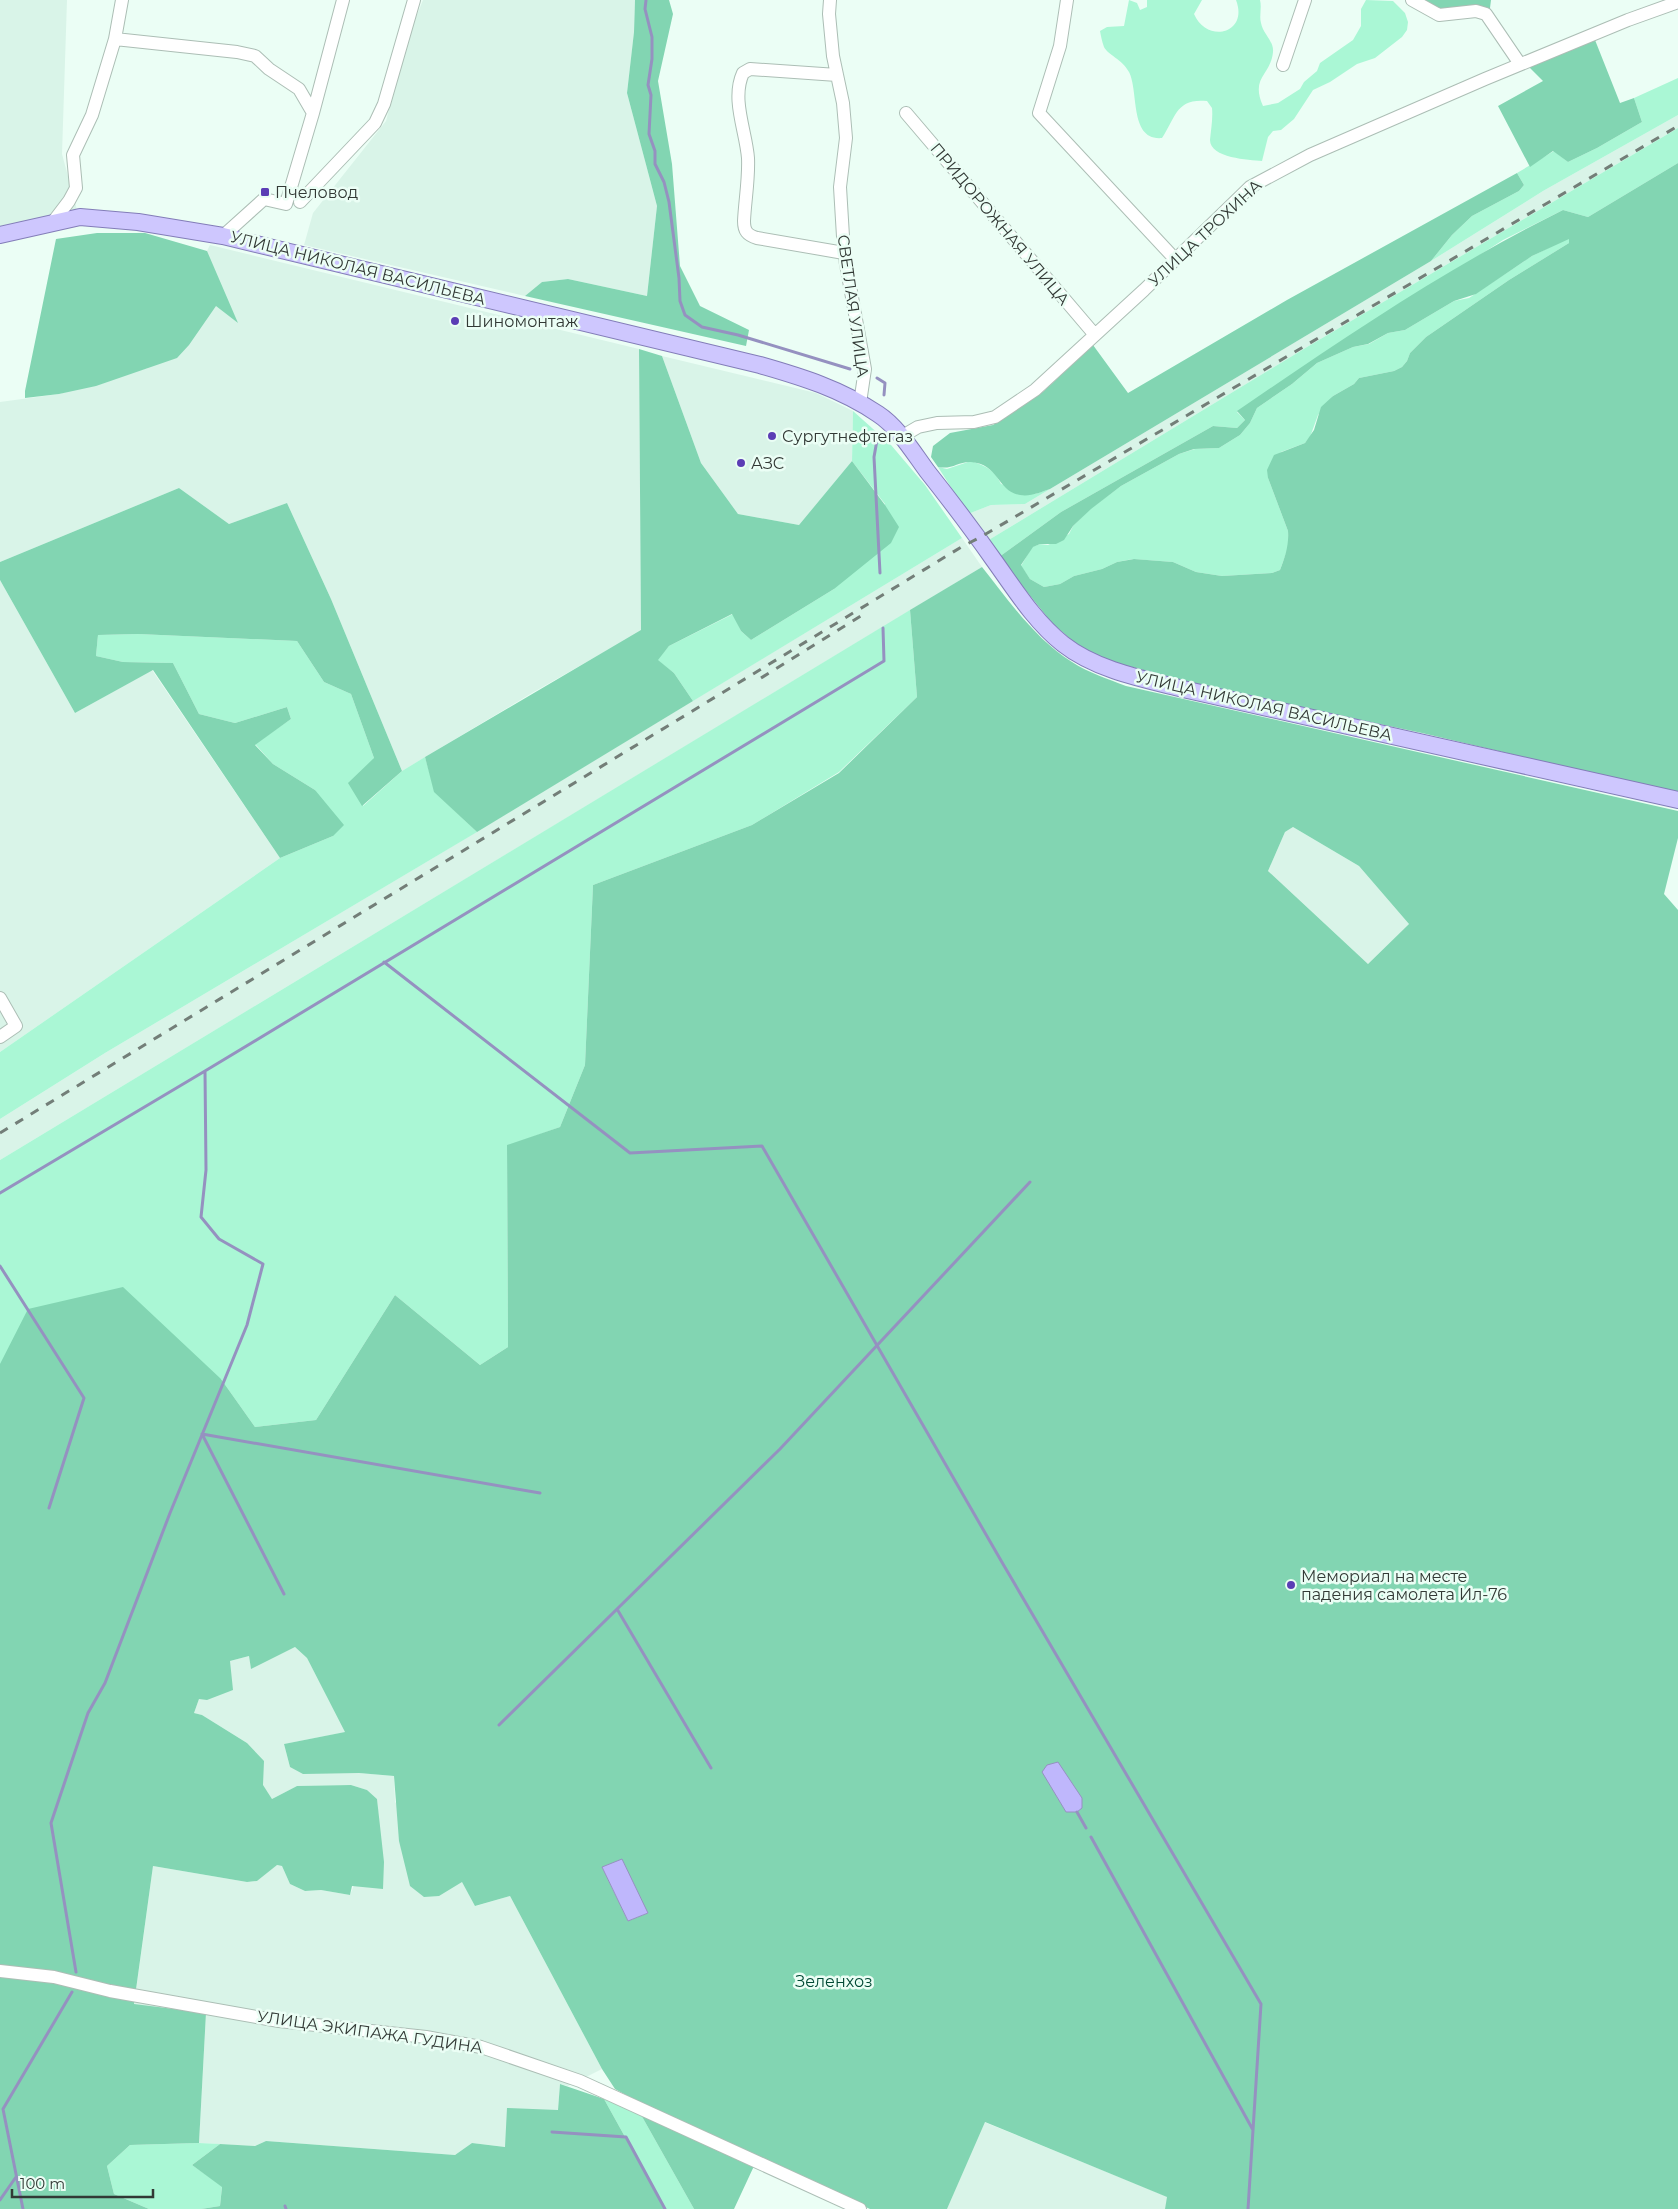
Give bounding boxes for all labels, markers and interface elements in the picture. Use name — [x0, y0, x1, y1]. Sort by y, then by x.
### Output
street label: ПРИДОРОЖНАЯ УЛИЦА — [927, 139, 1074, 309]
street label: УЛИЦА ТРОХИНА — [1144, 176, 1266, 290]
place label: Пчеловод — [275, 183, 358, 202]
marker: Пчеловод — [259, 186, 271, 198]
street label: УЛИЦА НИКОЛАЯ ВАСИЛЬЕВА — [228, 227, 488, 309]
street label: СВЕТЛАЯ УЛИЦА — [834, 233, 872, 379]
place label: Шиномонтаж — [465, 312, 578, 331]
marker: Шиномонтаж — [449, 315, 461, 327]
place label: Сургутнефтегаз — [782, 427, 913, 446]
marker: Сургутнефтегаз — [766, 430, 778, 442]
place label: АЗС — [751, 454, 784, 473]
marker: АЗС — [735, 457, 747, 469]
street label: УЛИЦА НИКОЛАЯ ВАСИЛЬЕВА — [1134, 667, 1394, 745]
place label: Мемориал на месте падения самолета Ил-76 — [1301, 1567, 1507, 1604]
marker: Мемориал на месте падения самолета Ил-76 — [1285, 1579, 1297, 1591]
park label: Зеленхоз — [795, 1972, 873, 1991]
street label: УЛИЦА ЭКИПАЖА ГУДИНА — [256, 2007, 484, 2057]
scale bar — [12, 2166, 154, 2198]
text: 100 m — [20, 2174, 65, 2193]

